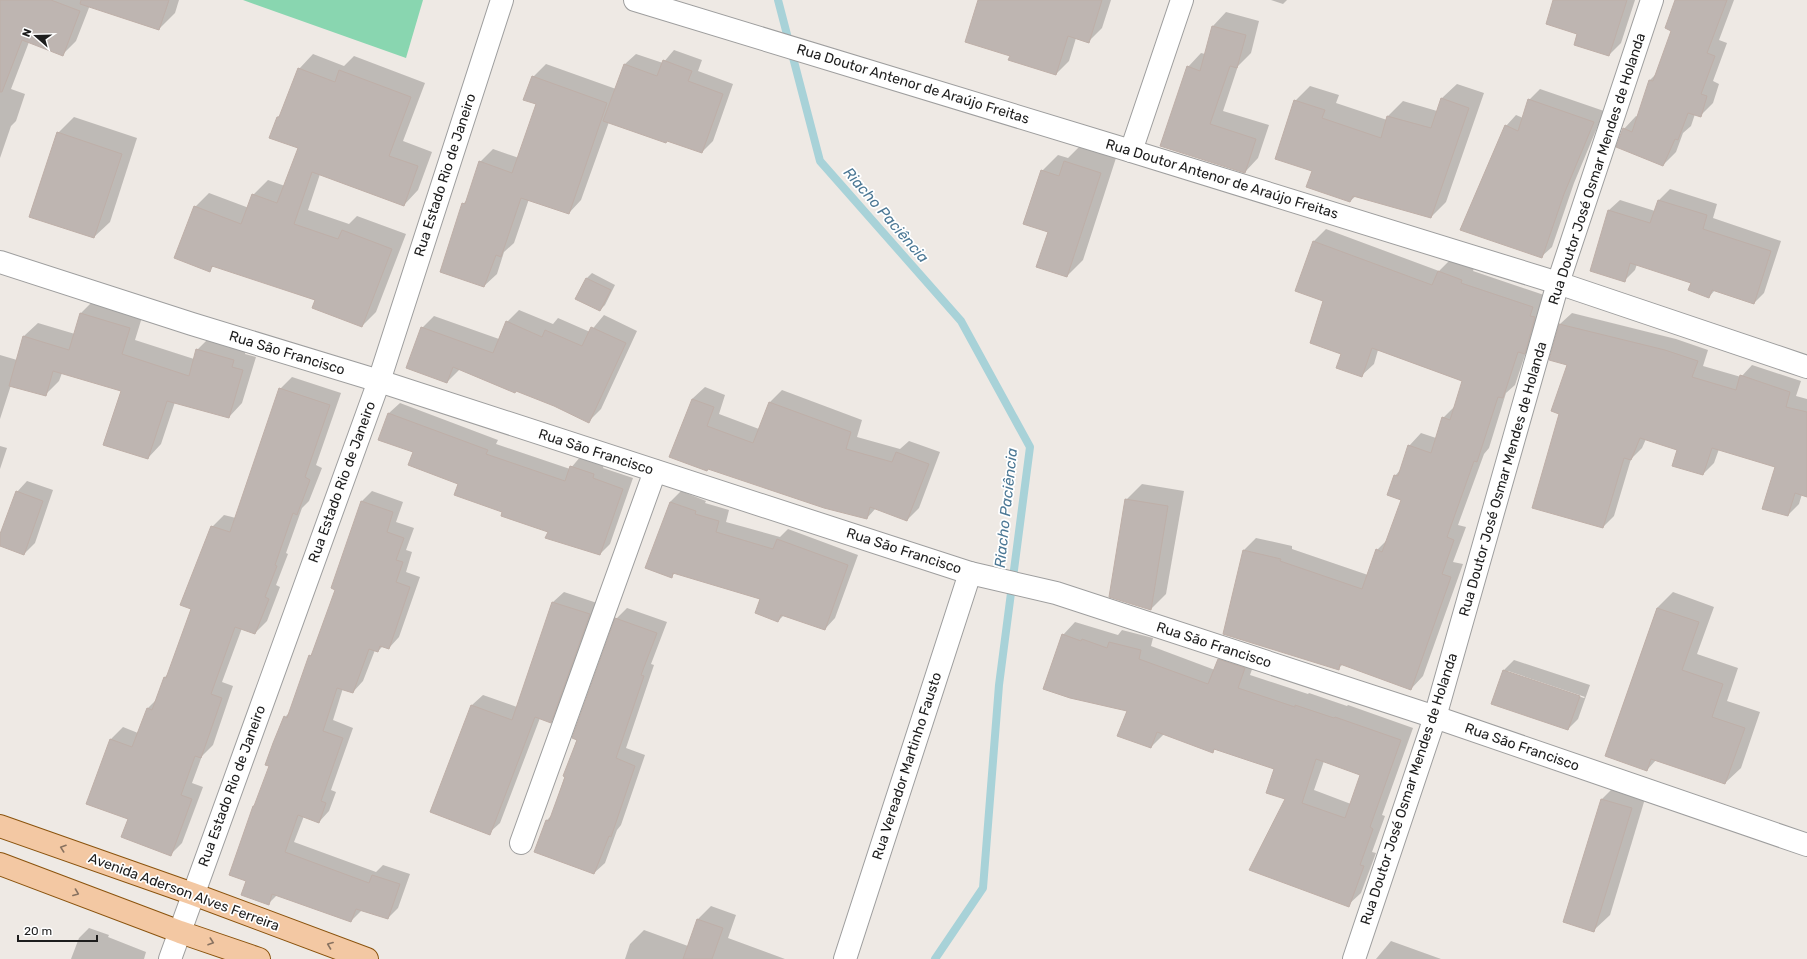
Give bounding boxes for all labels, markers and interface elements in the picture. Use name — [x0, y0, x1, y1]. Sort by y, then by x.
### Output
north arrow — [16, 16, 56, 56]
text: N — [20, 27, 35, 39]
street label: Rua Doutor José Osmar Mendes de Holanda — [1545, 31, 1649, 307]
street label: Rua Doutor Antenor de Araújo Freitas — [795, 40, 1031, 128]
street label: Rua Estado Rio de Janeiro — [411, 91, 479, 259]
street label: Rua Doutor Antenor de Araújo Freitas — [1104, 135, 1340, 223]
water label: Riacho Paciência — [840, 164, 932, 267]
street label: Rua São Francisco — [227, 327, 347, 379]
street label: Rua Doutor José Osmar Mendes de Holanda — [1456, 340, 1550, 618]
street label: Rua Estado Rio de Janeiro — [305, 399, 379, 565]
street label: Rua São Francisco — [536, 425, 656, 479]
water label: Riacho Paciência — [991, 447, 1021, 569]
street label: Rua São Francisco — [844, 524, 964, 578]
street label: Rua São Francisco — [1154, 618, 1274, 672]
street label: Rua Doutor José Osmar Mendes de Holanda — [1357, 651, 1461, 927]
street label: Rua Vereador Martinho Fausto — [869, 670, 945, 862]
street label: Rua Estado Rio de Janeiro — [195, 703, 269, 869]
street label: Rua São Francisco — [1462, 719, 1582, 775]
one-way arrow — [60, 844, 67, 853]
street label: Avenida Aderson Alves Ferreira — [86, 849, 282, 935]
one-way arrow — [72, 888, 79, 896]
scale bar — [18, 917, 97, 943]
text: 20 m — [24, 924, 52, 938]
one-way arrow — [207, 938, 214, 946]
one-way arrow — [327, 942, 334, 950]

